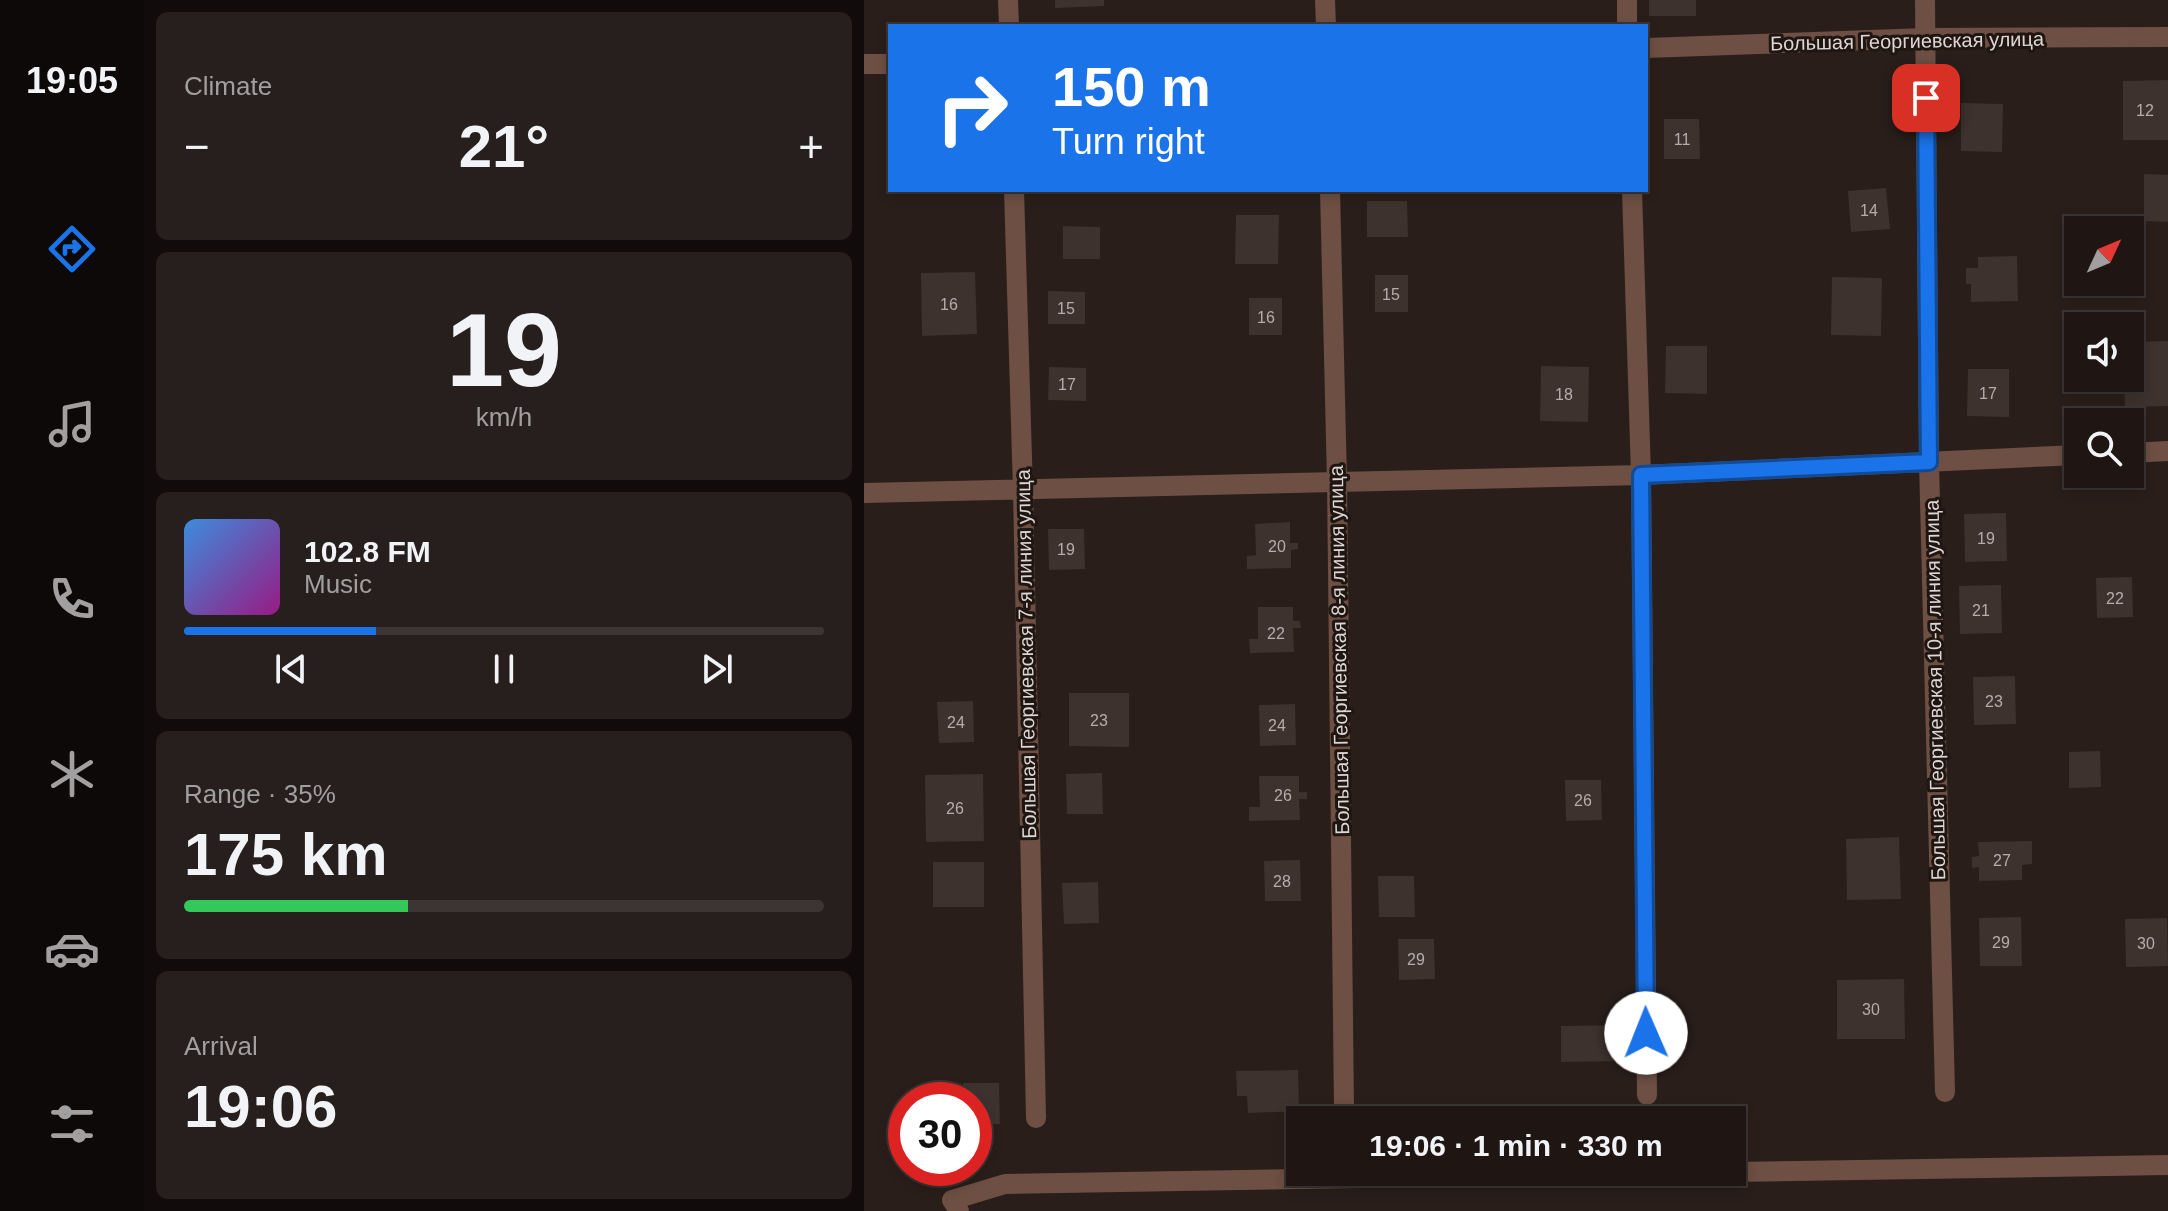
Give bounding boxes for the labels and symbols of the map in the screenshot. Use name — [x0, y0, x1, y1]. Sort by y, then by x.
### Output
street label: Большая Георгиевская улица — [1770, 28, 2045, 54]
pin — [1892, 64, 1960, 132]
house number: 12 — [2136, 102, 2154, 119]
house number: 11 — [1674, 131, 1690, 148]
house number: 14 — [1860, 202, 1878, 219]
north arrow — [2064, 216, 2144, 296]
house number: 15 — [1382, 286, 1400, 303]
house number: 16 — [940, 296, 958, 313]
house number: 15 — [1057, 300, 1075, 317]
house number: 16 — [1257, 309, 1275, 326]
house number: 17 — [1058, 376, 1076, 393]
house number: 17 — [1979, 385, 1997, 402]
house number: 18 — [1555, 386, 1573, 403]
street label: Большая Георгиевская 8-я линия улица — [1325, 464, 1353, 835]
street label: Большая Георгиевская 7-я линия улица — [1012, 468, 1040, 839]
street label: Большая Георгиевская 10-я линия улица — [1921, 499, 1949, 881]
house number: 19 — [1977, 530, 1995, 547]
house number: 20 — [1268, 538, 1286, 555]
house number: 19 — [1057, 541, 1075, 558]
house number: 22 — [2106, 590, 2124, 607]
house number: 21 — [1972, 602, 1990, 619]
house number: 22 — [1267, 625, 1285, 642]
house number: 23 — [1985, 693, 2003, 710]
house number: 23 — [1090, 712, 1108, 729]
house number: 24 — [947, 714, 965, 731]
house number: 24 — [1268, 717, 1286, 734]
house number: 26 — [1274, 787, 1292, 804]
house number: 26 — [1574, 792, 1592, 809]
house number: 26 — [946, 800, 964, 817]
house number: 27 — [1993, 852, 2011, 869]
house number: 28 — [1273, 873, 1291, 890]
house number: 29 — [1992, 934, 2010, 951]
house number: 30 — [2137, 935, 2155, 952]
house number: 29 — [1407, 951, 1425, 968]
position arrow — [1604, 991, 1688, 1075]
house number: 30 — [1862, 1001, 1880, 1018]
speed limit sign: 30 — [888, 1082, 992, 1186]

